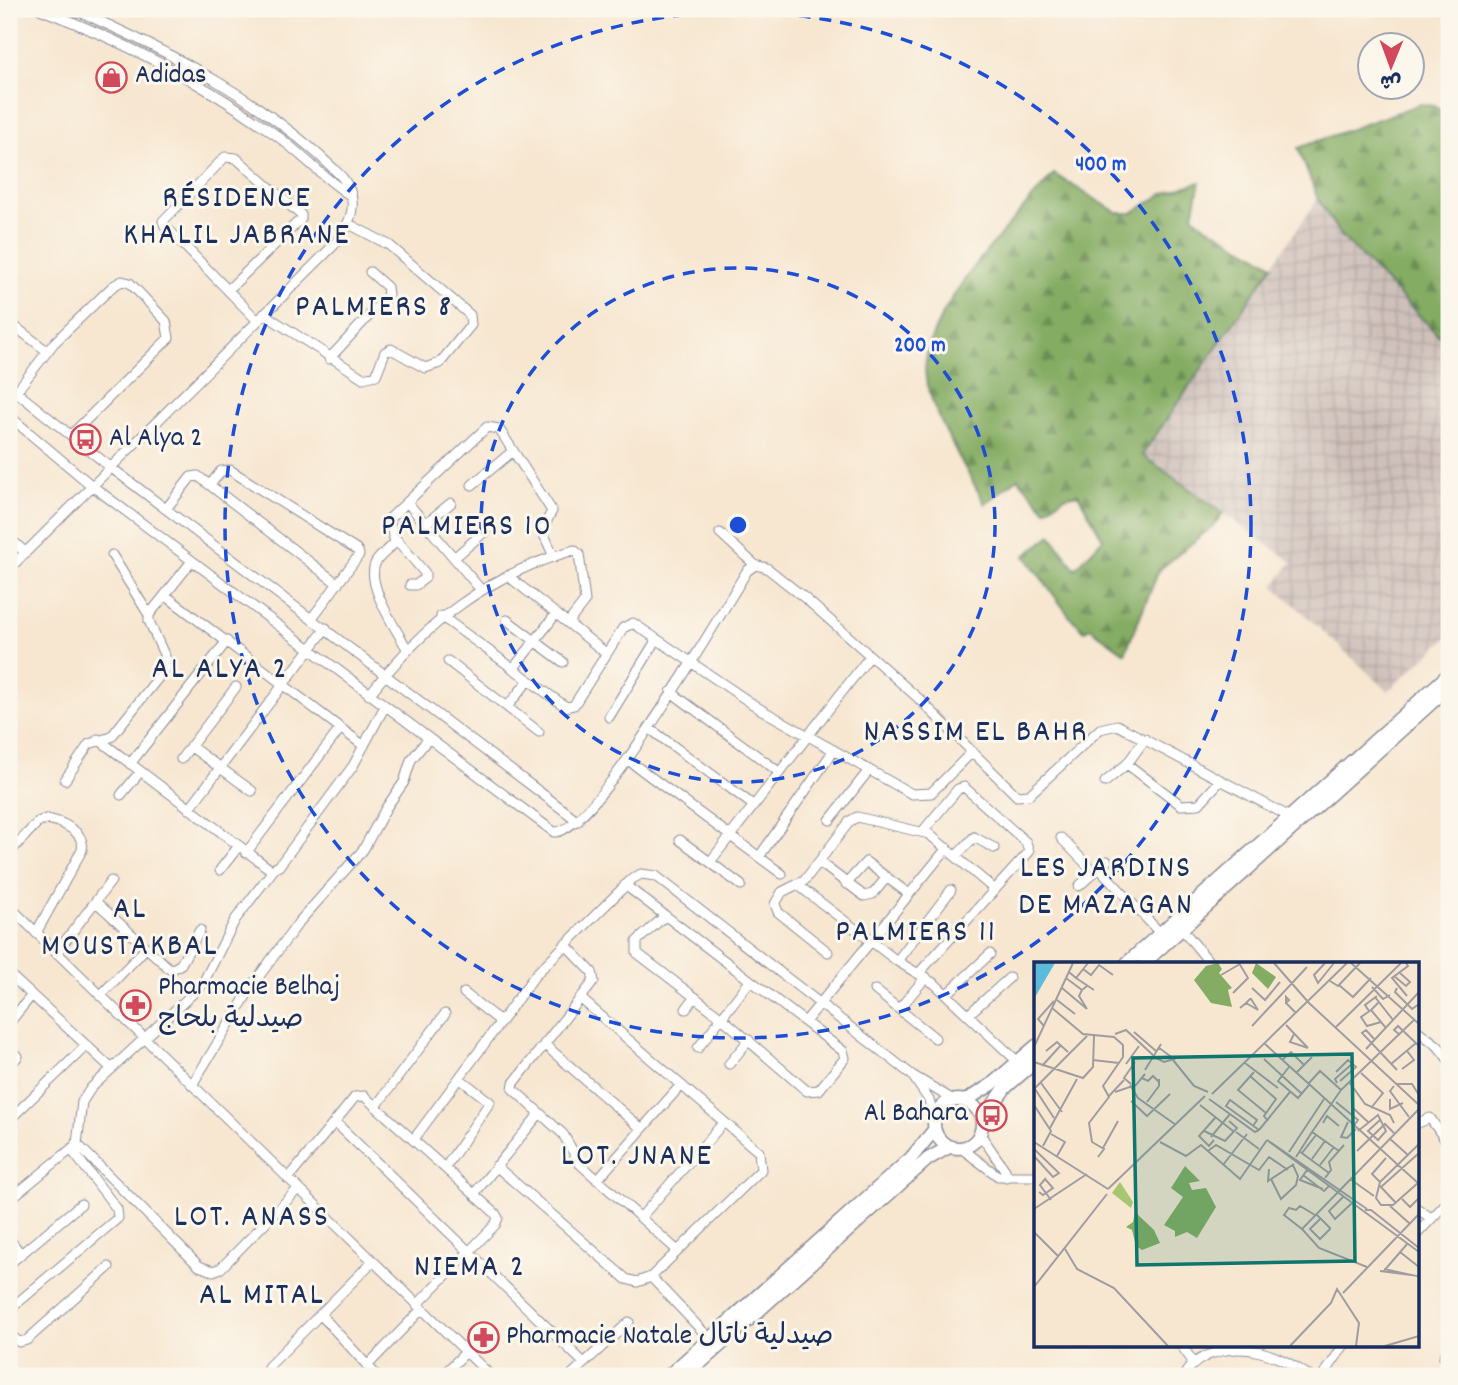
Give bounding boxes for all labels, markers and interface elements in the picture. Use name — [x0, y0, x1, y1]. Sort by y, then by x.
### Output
north arrow — [1356, 32, 1426, 102]
place label: Adidas — [135, 57, 207, 97]
shop icon: Adidas — [95, 60, 129, 94]
text: ش — [1380, 66, 1401, 93]
text: 400 m — [1076, 151, 1126, 181]
district label: RÉSIDENCE KHALIL JABRANE — [123, 177, 351, 260]
district label: PALMIERS 8 — [295, 286, 453, 332]
text: 200 m — [894, 332, 946, 362]
place label: Al Alya 2 — [109, 420, 202, 460]
bus stop icon: Al Alya 2 — [69, 423, 103, 457]
district label: PALMIERS 10 — [381, 505, 553, 551]
centre of rings — [726, 513, 750, 537]
district label: AL ALYA 2 — [152, 648, 288, 694]
district label: NASSIM EL BAHR — [863, 711, 1089, 757]
district label: LES JARDINS DE MAZAGAN — [1018, 847, 1194, 930]
district label: AL MOUSTAKBAL — [41, 888, 219, 971]
district label: PALMIERS 11 — [835, 911, 997, 957]
inset map — [1034, 962, 1420, 1346]
place label: Pharmacie Belhaj صيدلية بلحاج — [158, 969, 340, 1041]
pharmacy icon: Pharmacie Belhaj صيدلية بلحاج — [118, 988, 152, 1022]
place label: Al Bahara — [864, 1095, 969, 1135]
bus stop icon: Al Bahara — [974, 1098, 1008, 1132]
district label: LOT. JNANE — [561, 1135, 713, 1181]
district label: LOT. ANASS — [174, 1196, 330, 1242]
district label: NIEMA 2 — [414, 1246, 526, 1292]
district label: AL MITAL — [199, 1274, 325, 1320]
place label: Pharmacie Natale صيدلية ناتال — [506, 1318, 834, 1358]
pharmacy icon: Pharmacie Natale صيدلية ناتال — [466, 1321, 500, 1355]

